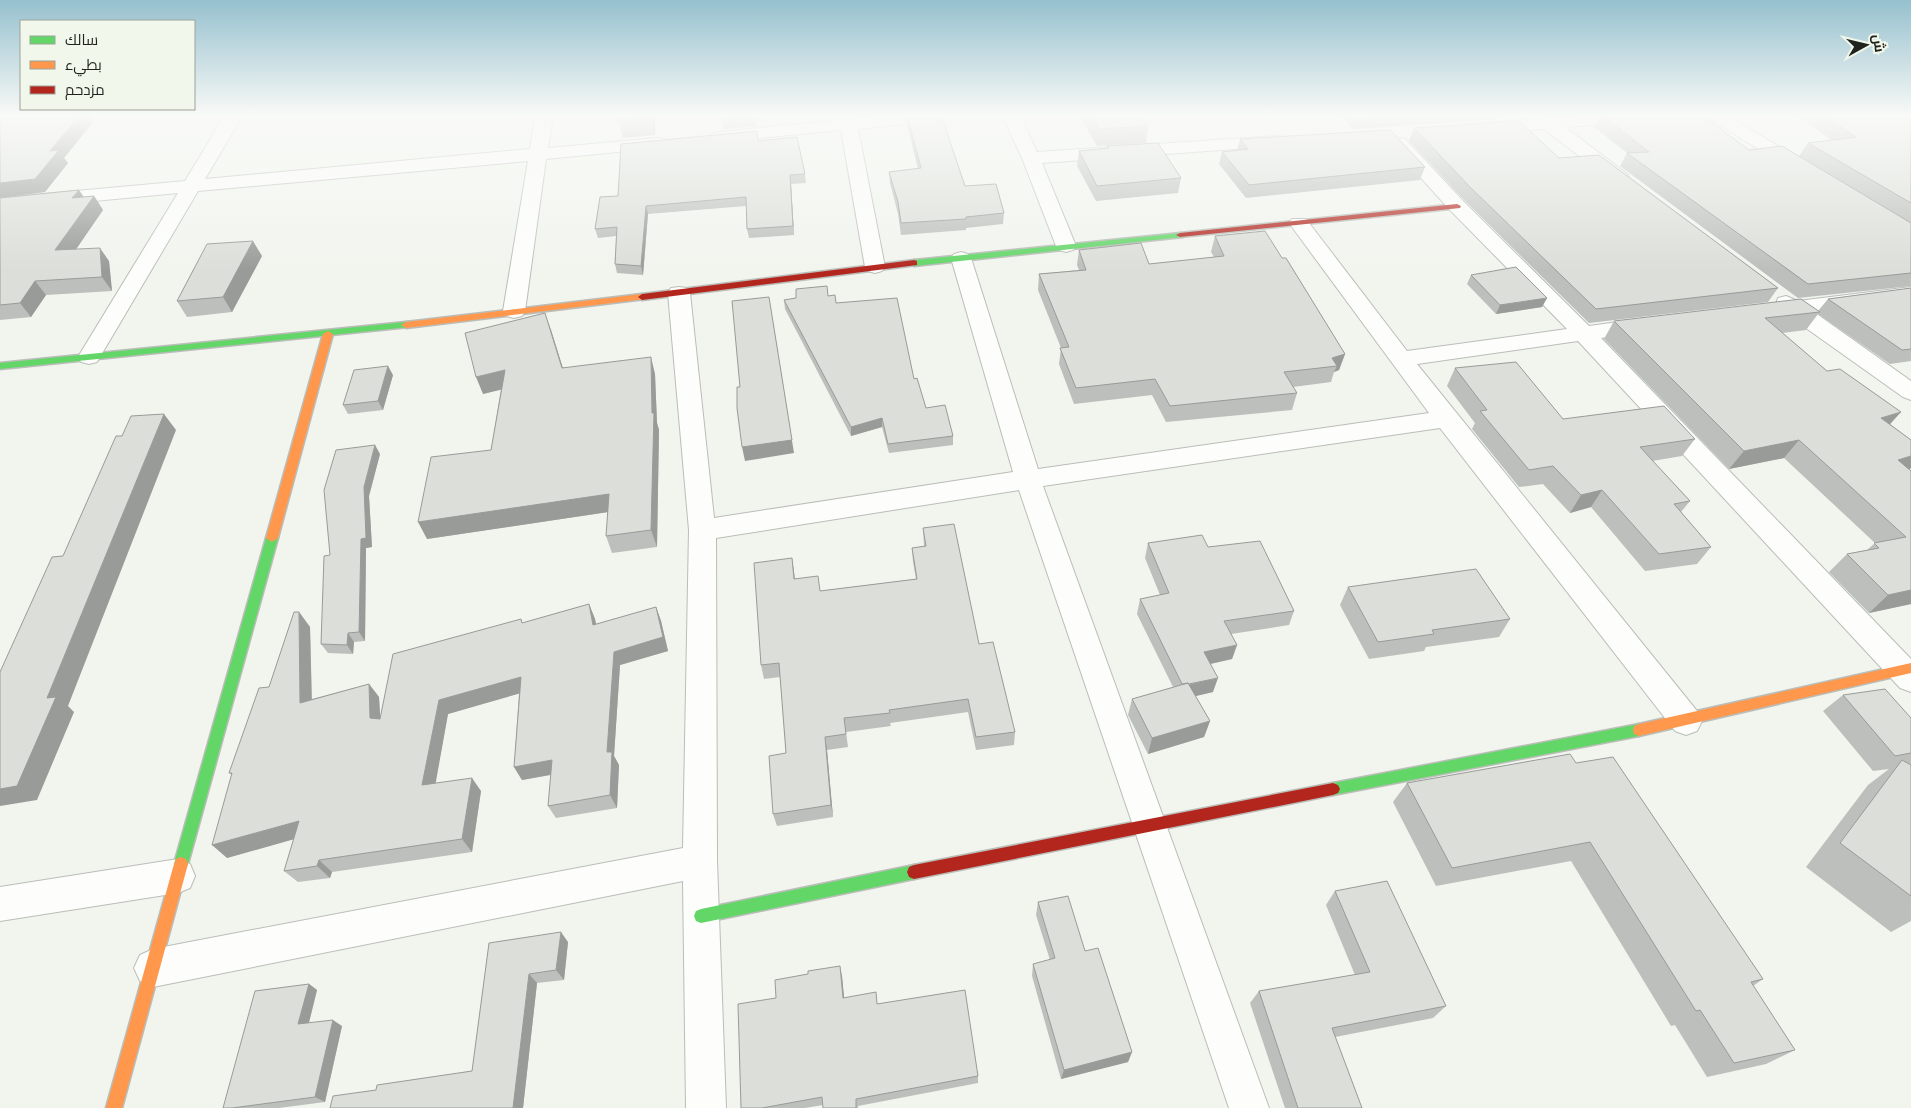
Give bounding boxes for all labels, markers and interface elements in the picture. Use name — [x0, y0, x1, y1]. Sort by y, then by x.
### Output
legend — [20, 20, 195, 110]
north arrow — [1841, 20, 1891, 70]
text: سالك — [65, 30, 98, 51]
text: ش — [1867, 33, 1889, 54]
text: بطيء — [65, 55, 102, 77]
text: مزدحم — [65, 80, 105, 101]

